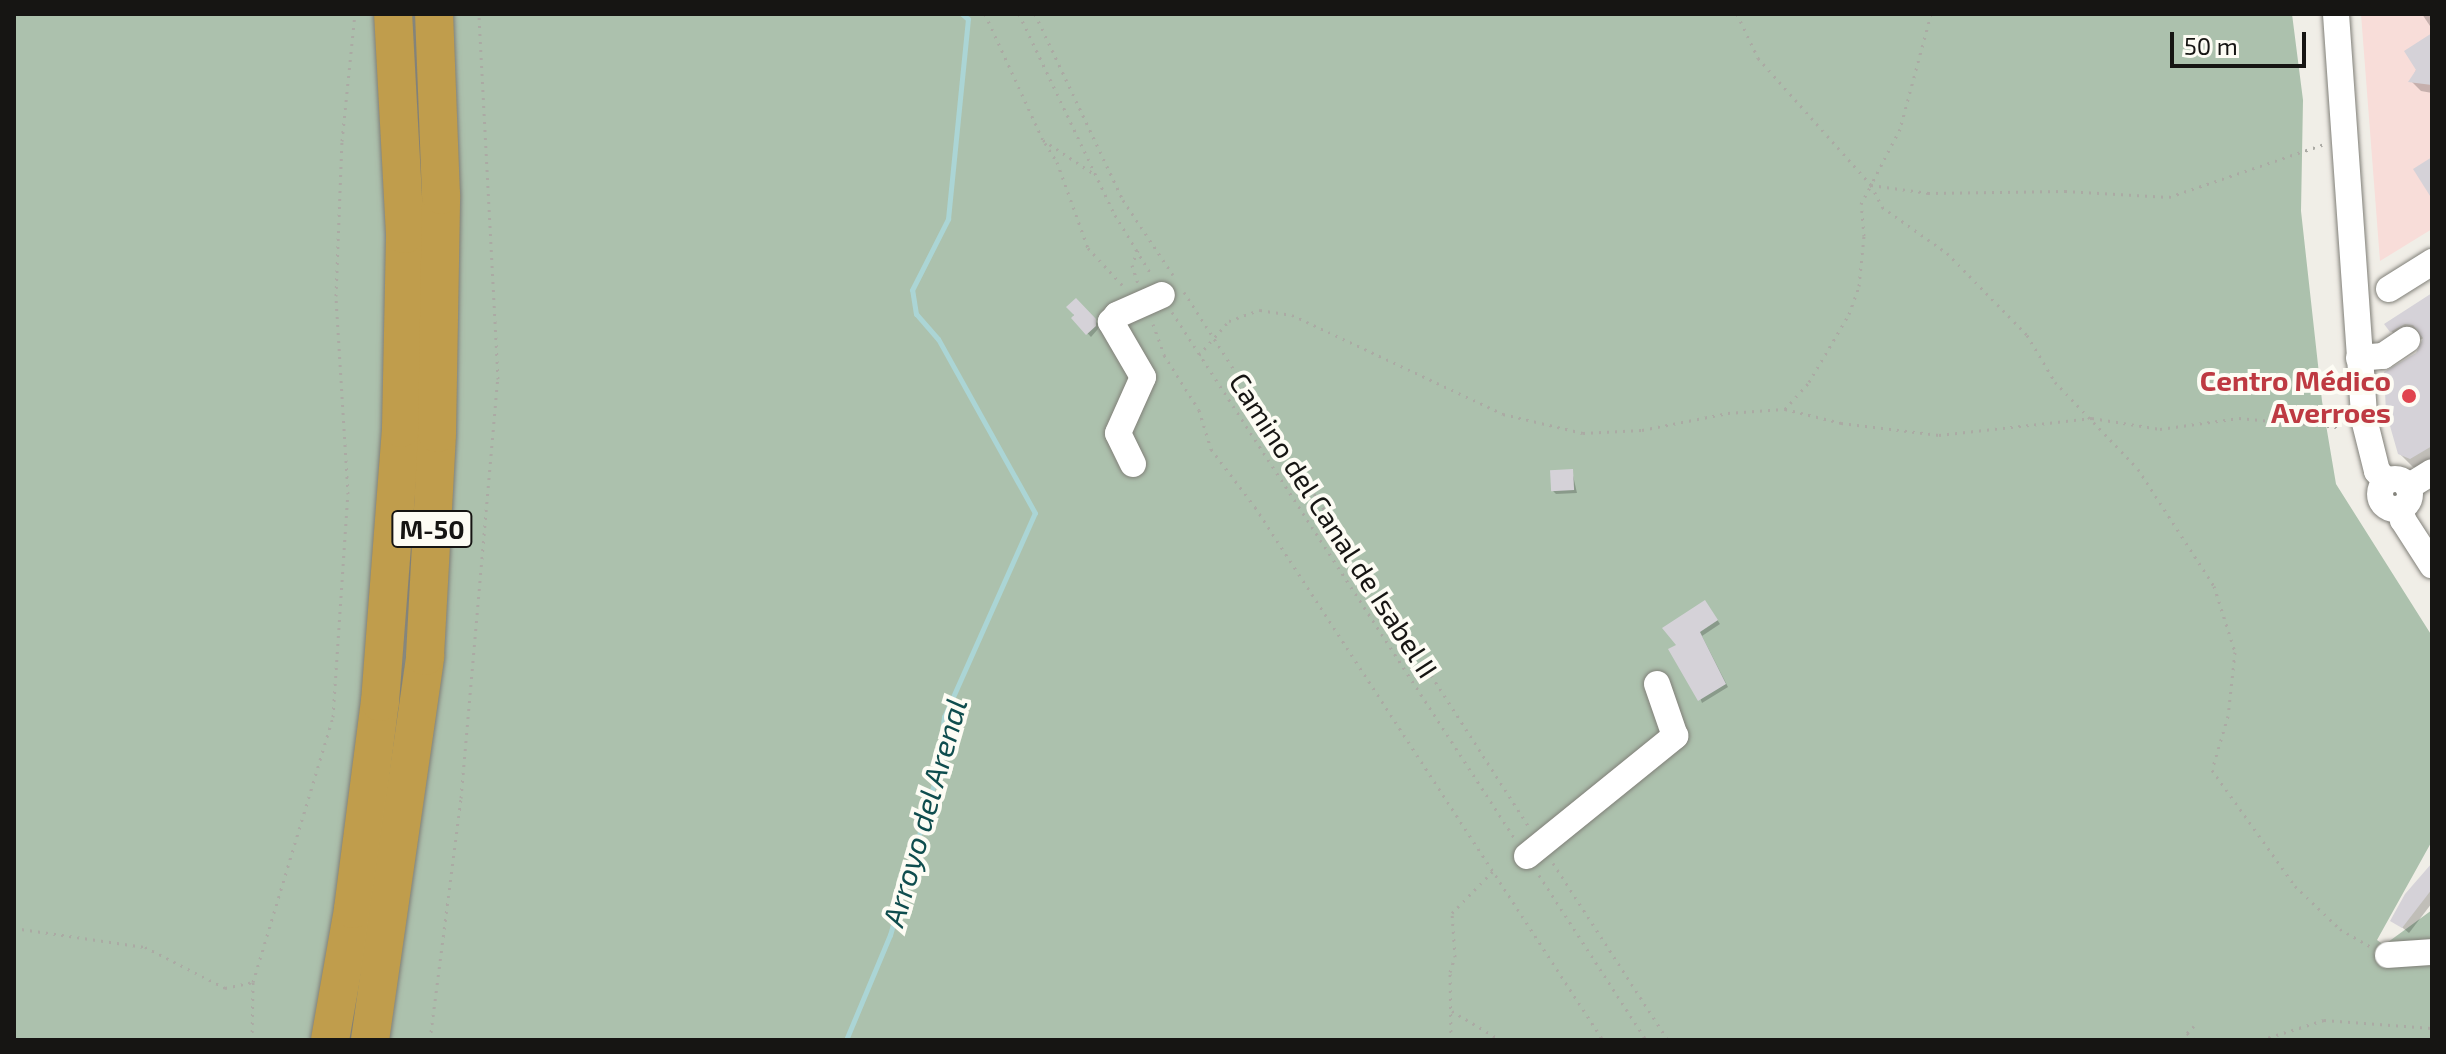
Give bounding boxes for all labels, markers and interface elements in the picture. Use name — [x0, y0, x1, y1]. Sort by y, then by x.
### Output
scale bar — [2174, 16, 2310, 66]
text: 50 m — [2184, 31, 2238, 60]
place label: Centro Médico Averroes — [2200, 363, 2391, 429]
street label: Camino del Canal de Isabel II — [1222, 365, 1446, 685]
marker: Centro Médico Averroes — [2398, 385, 2420, 407]
road number: M-50 — [390, 507, 474, 551]
water label: Arroyo del Arenal — [874, 693, 974, 931]

